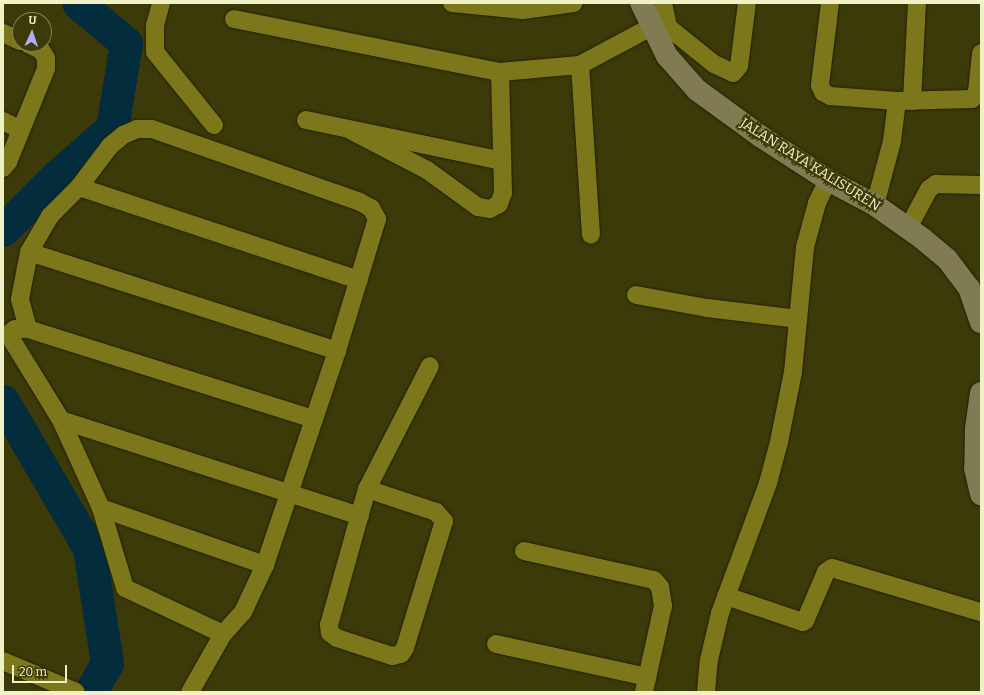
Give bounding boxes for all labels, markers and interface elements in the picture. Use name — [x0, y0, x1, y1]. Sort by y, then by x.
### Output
north arrow — [12, 12, 52, 52]
text: U — [28, 14, 37, 27]
street label: JALAN RAYA KALISUREN — [737, 115, 883, 215]
scale bar — [14, 657, 69, 683]
text: 20 m — [19, 665, 47, 679]

